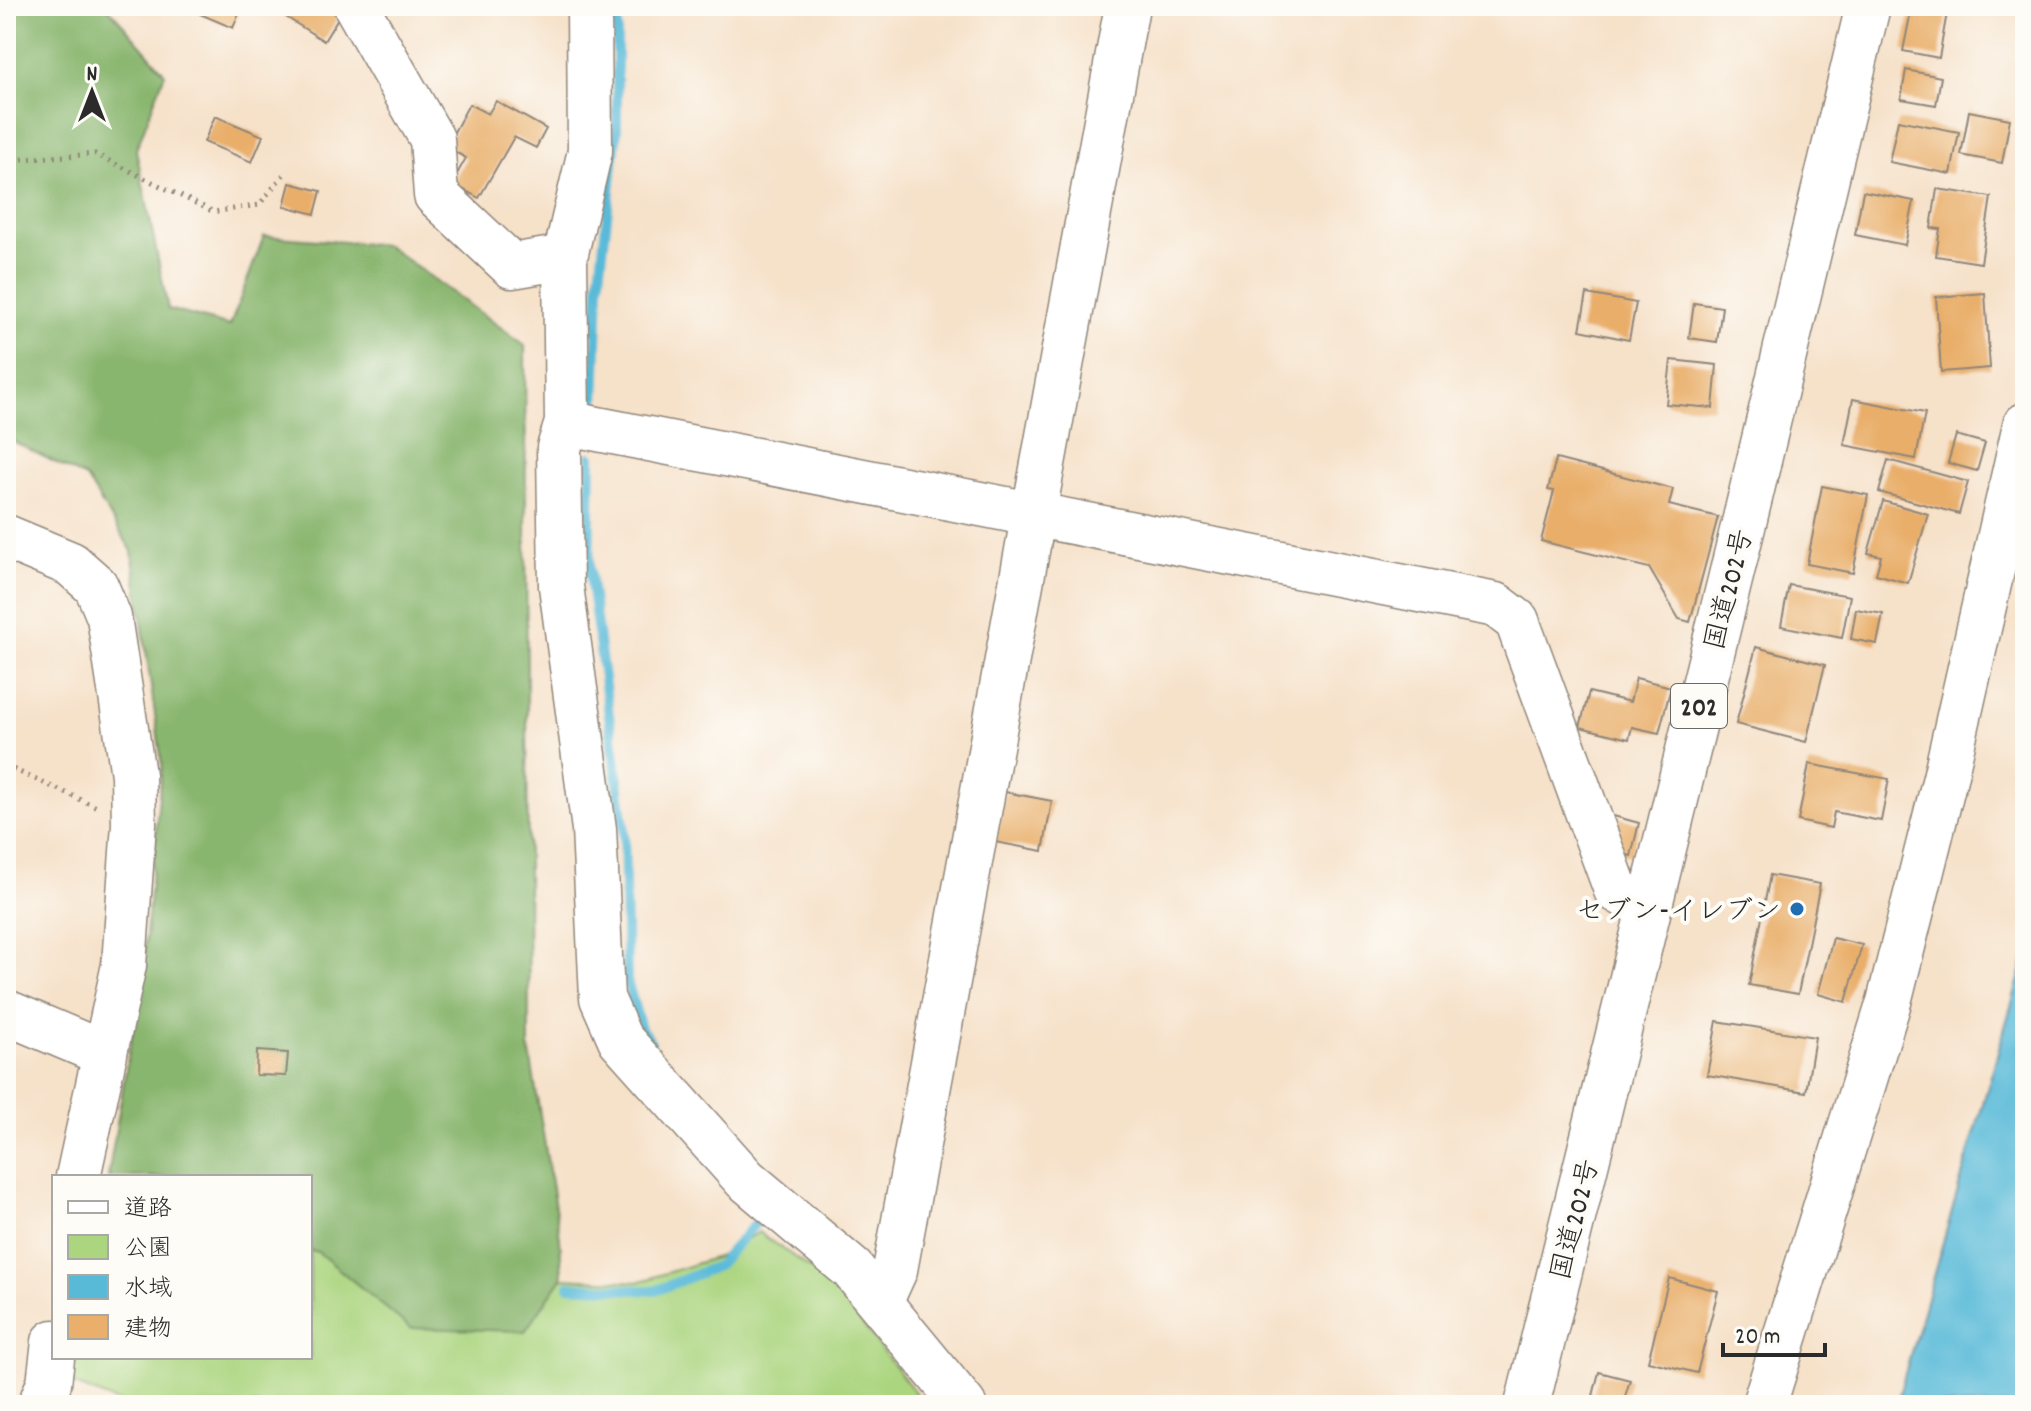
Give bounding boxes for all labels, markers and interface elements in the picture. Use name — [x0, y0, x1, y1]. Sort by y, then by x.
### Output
north arrow — [52, 52, 132, 132]
text: N — [87, 60, 98, 91]
street label: 国道202号 — [1697, 525, 1766, 655]
road number: 202 — [1671, 684, 1727, 728]
place label: セブン-イレブン — [1575, 894, 1781, 934]
marker: セブン-イレブン — [1788, 900, 1806, 918]
street label: 国道202号 — [1543, 1155, 1612, 1285]
legend — [52, 1175, 312, 1359]
text: 道路 — [124, 1193, 172, 1227]
text: 公園 — [124, 1233, 172, 1267]
text: 水域 — [124, 1273, 172, 1307]
scale bar — [1723, 1307, 1825, 1357]
text: 建物 — [124, 1313, 172, 1347]
text: 20 m — [1735, 1321, 1781, 1355]

